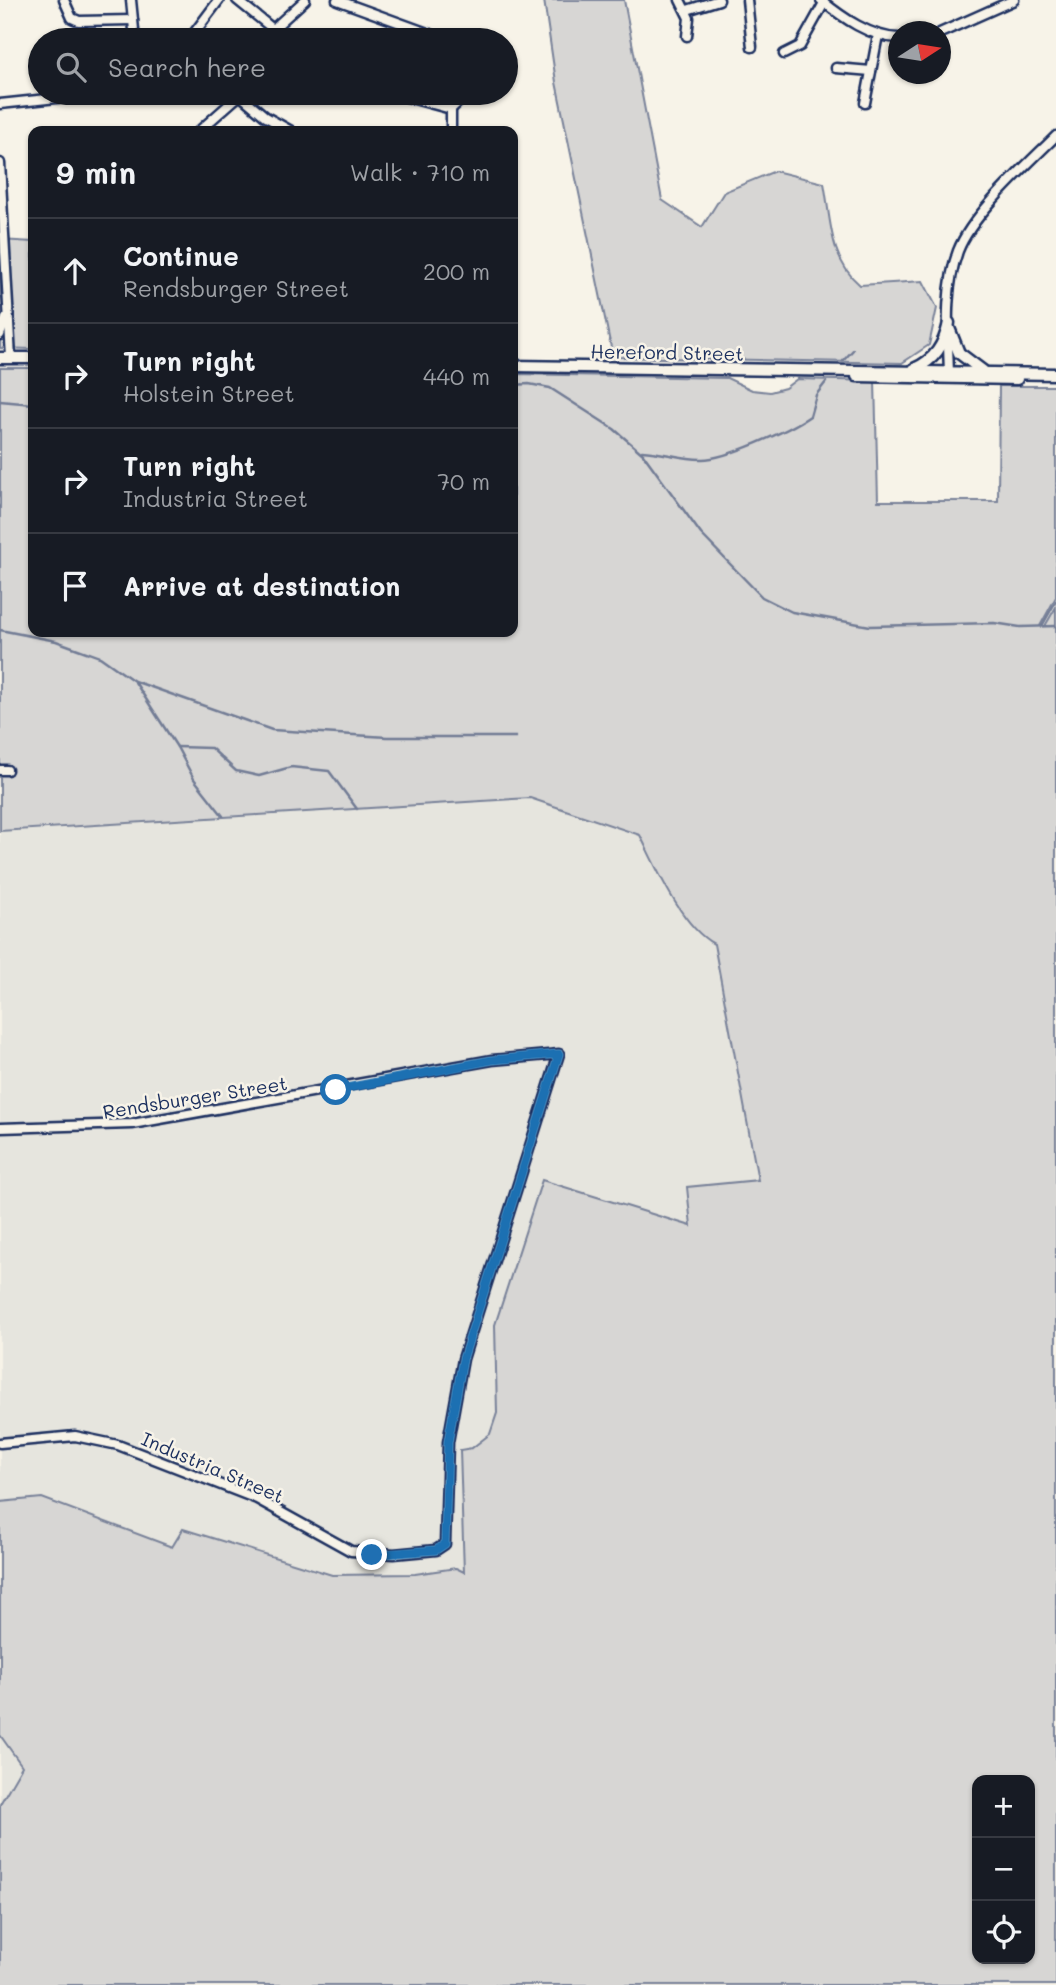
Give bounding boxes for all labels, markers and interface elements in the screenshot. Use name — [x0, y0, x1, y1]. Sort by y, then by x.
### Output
north arrow — [888, 21, 951, 84]
search box — [28, 28, 518, 105]
icon: search — [52, 48, 90, 86]
text: Search here — [108, 50, 266, 84]
text: 9 min — [56, 152, 136, 192]
text: Walk · 710 m — [350, 157, 490, 187]
text: Continue — [123, 239, 239, 273]
icon: ahead — [56, 252, 94, 290]
text: 200 m — [423, 256, 490, 286]
text: Rendsburger Street — [123, 273, 349, 303]
street label: Hereford Street — [590, 338, 744, 366]
text: Turn right — [123, 344, 256, 378]
icon: right — [56, 357, 94, 395]
text: 440 m — [423, 361, 490, 391]
text: Holstein Street — [123, 378, 295, 408]
text: Turn right — [123, 449, 256, 483]
icon: right — [56, 462, 94, 500]
text: 70 m — [437, 466, 490, 496]
text: Industria Street — [123, 483, 308, 513]
icon: arrive — [56, 567, 94, 605]
text: Arrive at destination — [123, 569, 400, 603]
street label: Rendsburger Street — [101, 1070, 289, 1124]
route start — [320, 1074, 351, 1105]
street label: Industria Street — [138, 1426, 288, 1508]
route end — [356, 1539, 387, 1570]
map controls — [972, 1775, 1035, 1964]
button: + — [972, 1775, 1035, 1838]
button: − — [972, 1838, 1035, 1901]
button: locate — [972, 1901, 1035, 1964]

